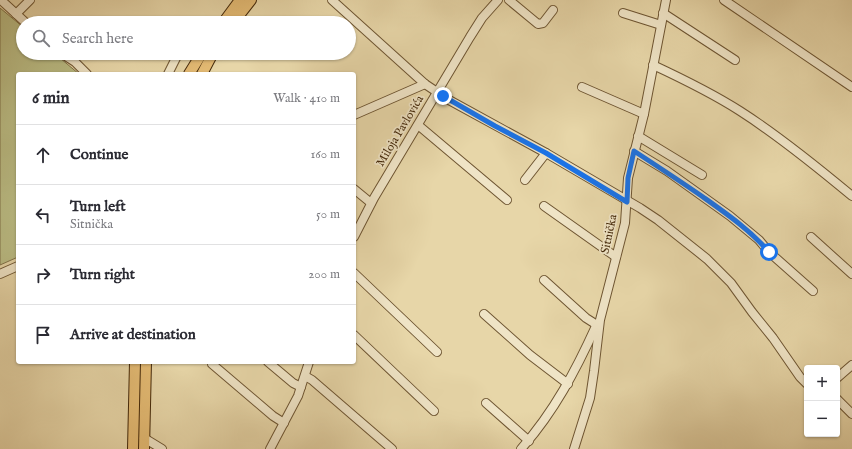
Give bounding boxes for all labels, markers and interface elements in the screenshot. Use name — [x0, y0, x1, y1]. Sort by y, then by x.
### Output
search box — [16, 16, 356, 60]
icon: search — [30, 27, 52, 49]
text: Search here — [62, 29, 133, 48]
route end — [434, 87, 452, 105]
text: 6 min — [32, 88, 70, 109]
text: Walk · 410 m — [273, 90, 340, 107]
street label: Miloja Pavlovića — [373, 92, 428, 169]
icon: ahead — [32, 144, 54, 166]
text: Continue — [70, 145, 128, 164]
text: 160 m — [310, 146, 340, 163]
text: Turn left — [70, 197, 126, 216]
icon: left — [32, 204, 54, 226]
text: 50 m — [316, 206, 340, 223]
street label: Sitnička — [598, 212, 621, 255]
text: Sitnička — [70, 216, 113, 233]
route start — [760, 243, 778, 261]
icon: right — [32, 264, 54, 286]
text: Turn right — [70, 265, 135, 284]
text: 200 m — [308, 266, 340, 283]
icon: arrive — [32, 324, 54, 346]
text: Arrive at destination — [70, 325, 196, 344]
map controls — [804, 365, 840, 437]
button: + — [804, 365, 840, 401]
button: − — [804, 401, 840, 437]

